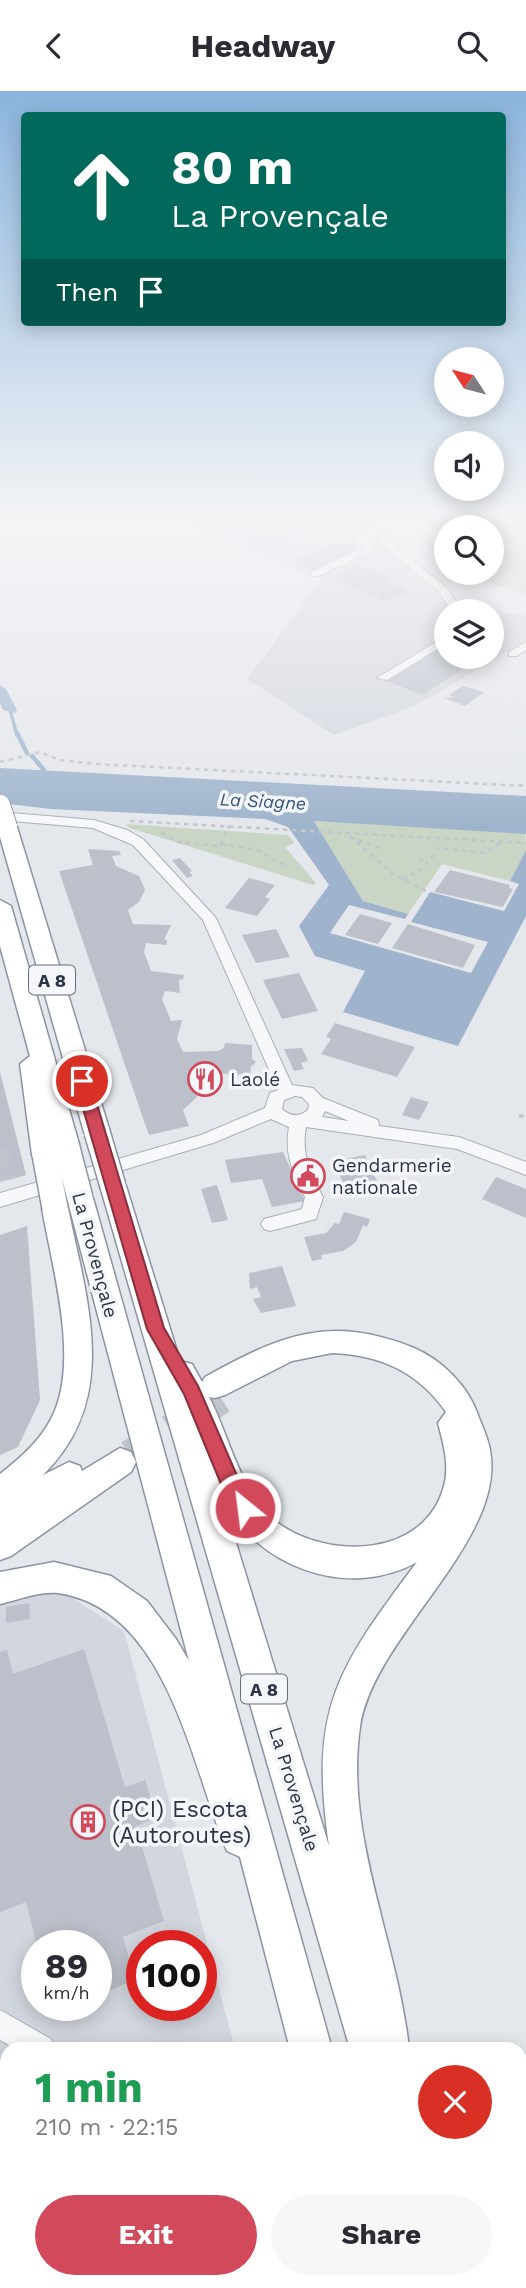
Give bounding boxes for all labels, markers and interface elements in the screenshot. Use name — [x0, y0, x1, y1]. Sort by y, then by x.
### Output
icon: back — [35, 27, 73, 65]
text: Headway — [191, 27, 335, 65]
icon: search — [453, 27, 491, 65]
text: 80 m — [171, 138, 293, 196]
icon: ahead — [56, 140, 147, 231]
text: La Provençale — [171, 197, 389, 235]
icon: arrive — [132, 273, 170, 311]
text: Then — [56, 277, 118, 307]
north arrow — [434, 347, 504, 417]
map controls — [434, 347, 504, 669]
button: sound — [434, 431, 504, 501]
button: search — [434, 515, 504, 585]
button: layers — [434, 599, 504, 669]
water label: La Siagne — [219, 788, 307, 814]
road number: A 8 — [29, 965, 75, 995]
pin — [52, 1051, 112, 1111]
restaurant icon: Laolé — [186, 1060, 224, 1098]
icon: arrive — [63, 1062, 101, 1100]
place label: Laolé — [230, 1068, 280, 1091]
place label: Gendarmerie nationale — [332, 1154, 452, 1199]
public building icon: Gendarmerie nationale — [289, 1157, 327, 1195]
street label: La Provençale — [67, 1190, 123, 1320]
position arrow — [208, 1471, 282, 1545]
road number: A 8 — [241, 1674, 287, 1703]
street label: La Provençale — [264, 1724, 324, 1854]
place label: (PCI) Escota (Autoroutes) — [112, 1796, 251, 1849]
building icon: (PCI) Escota (Autoroutes) — [69, 1803, 107, 1841]
speed limit sign: 100 — [126, 1930, 217, 2021]
text: 89 — [45, 1945, 88, 1987]
text: km/h — [43, 1982, 90, 2003]
text: 1 min — [35, 2063, 143, 2112]
button: close — [418, 2065, 492, 2139]
text: 210 m · 22:15 — [35, 2114, 178, 2141]
button: Exit — [35, 2195, 257, 2275]
button: Share — [271, 2195, 492, 2275]

